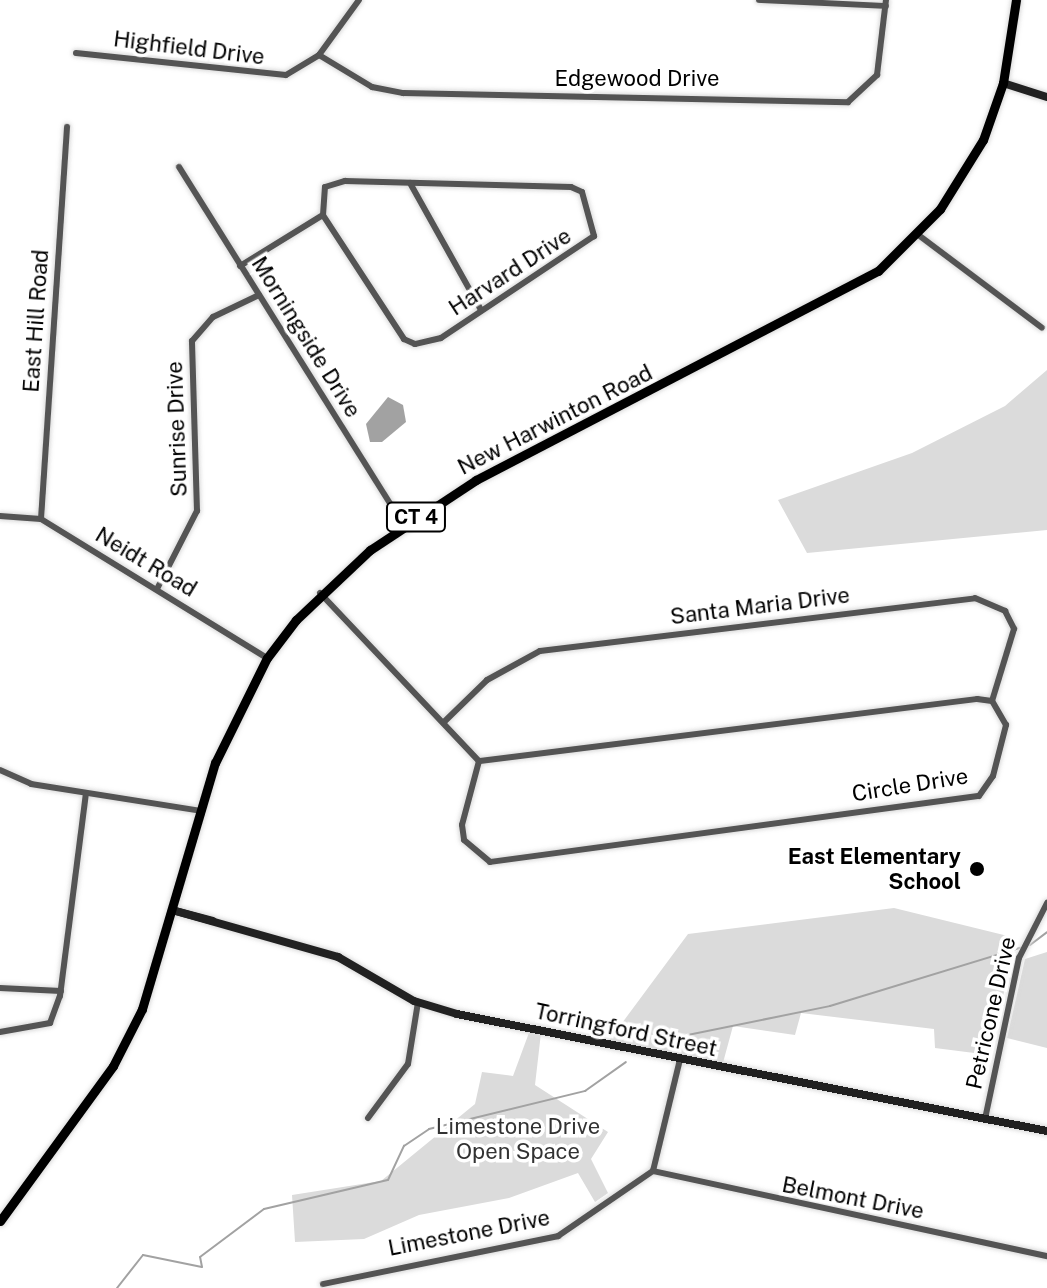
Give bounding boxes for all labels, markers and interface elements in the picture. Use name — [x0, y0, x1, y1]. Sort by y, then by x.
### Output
street label: Highfield Drive — [112, 26, 266, 70]
street label: Edgewood Drive — [554, 66, 720, 92]
street label: Harvard Drive — [444, 223, 576, 321]
street label: East Hill Road — [18, 249, 54, 393]
street label: Morningside Drive — [246, 252, 366, 422]
street label: New Harwinton Road — [453, 359, 657, 481]
street label: Sunrise Drive — [161, 361, 193, 497]
road number: CT 4 — [384, 501, 448, 533]
street label: Neidt Road — [91, 521, 201, 603]
street label: Santa Maria Drive — [669, 582, 851, 630]
street label: Circle Drive — [850, 763, 970, 807]
place label: East Elementary School — [788, 843, 961, 894]
marker: East Elementary School — [968, 860, 986, 878]
street label: Petricone Drive — [961, 934, 1021, 1092]
street label: Torringford Street — [533, 998, 719, 1062]
park label: Limestone Drive Open Space — [436, 1113, 600, 1164]
street label: Belmont Drive — [780, 1171, 926, 1225]
street label: Limestone Drive — [386, 1204, 552, 1262]

